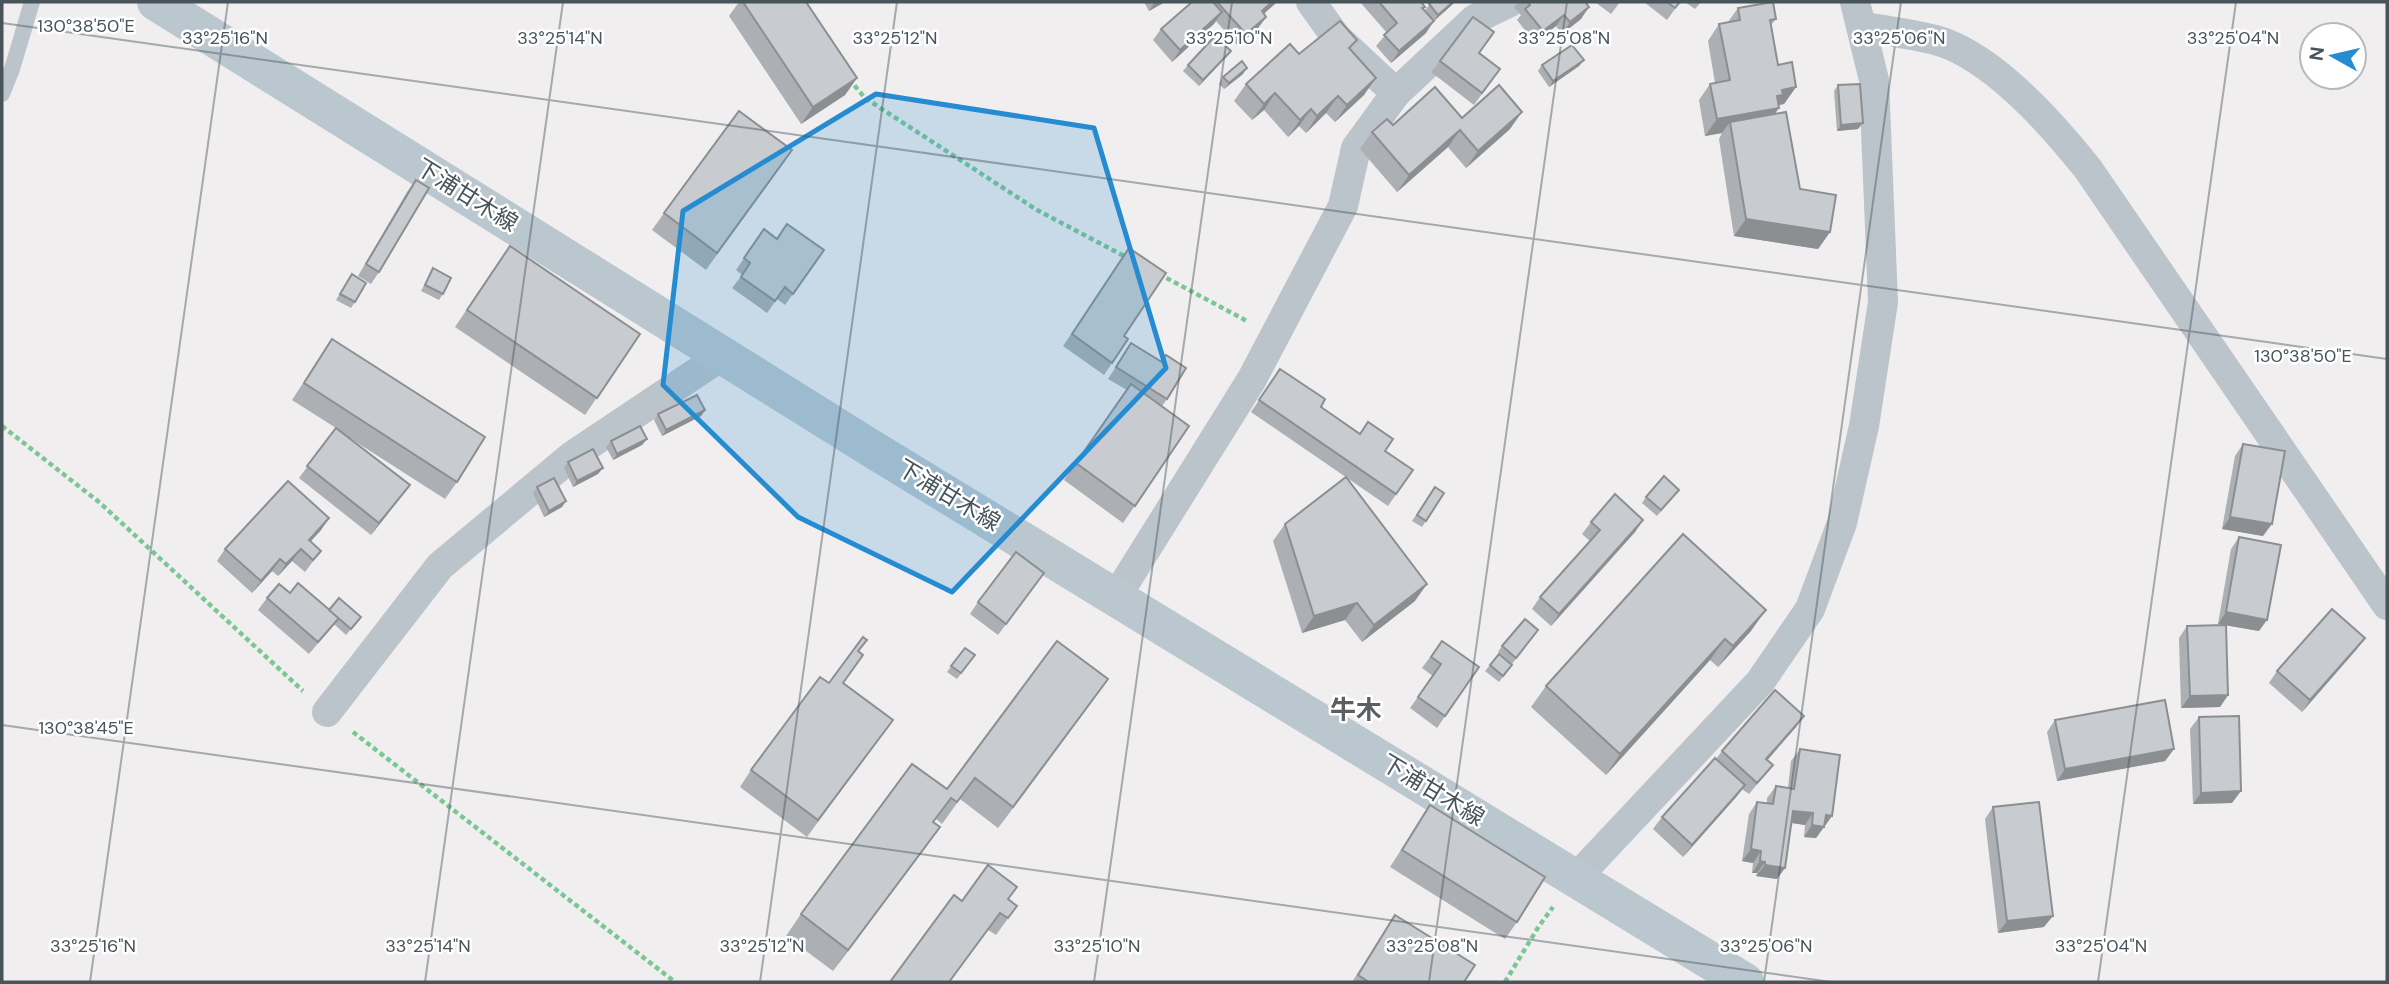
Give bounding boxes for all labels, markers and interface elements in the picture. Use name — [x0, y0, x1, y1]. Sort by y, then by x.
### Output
text: 130°38'50"E — [37, 14, 135, 38]
north arrow — [2298, 21, 2368, 91]
text: 33°25'16"N — [182, 26, 268, 50]
text: 33°25'14"N — [517, 26, 603, 50]
text: 33°25'12"N — [852, 26, 938, 50]
text: 33°25'10"N — [1186, 26, 1272, 50]
text: 33°25'08"N — [1518, 26, 1610, 50]
text: 33°25'06"N — [1853, 26, 1945, 50]
text: 33°25'04"N — [2187, 26, 2279, 50]
text: N — [2303, 45, 2330, 62]
street label: 下浦甘木線 — [410, 152, 524, 238]
text: 130°38'50"E — [2254, 344, 2352, 368]
street label: 下浦甘木線 — [892, 453, 1006, 537]
district label: 牛木 — [1330, 693, 1382, 727]
text: 130°38'45"E — [38, 716, 134, 740]
street label: 下浦甘木線 — [1376, 748, 1490, 832]
text: 33°25'16"N — [50, 934, 136, 958]
text: 33°25'14"N — [385, 934, 471, 958]
text: 33°25'12"N — [719, 934, 805, 958]
text: 33°25'10"N — [1054, 934, 1140, 958]
text: 33°25'08"N — [1386, 934, 1478, 958]
text: 33°25'06"N — [1720, 934, 1812, 958]
text: 33°25'04"N — [2055, 934, 2147, 958]

